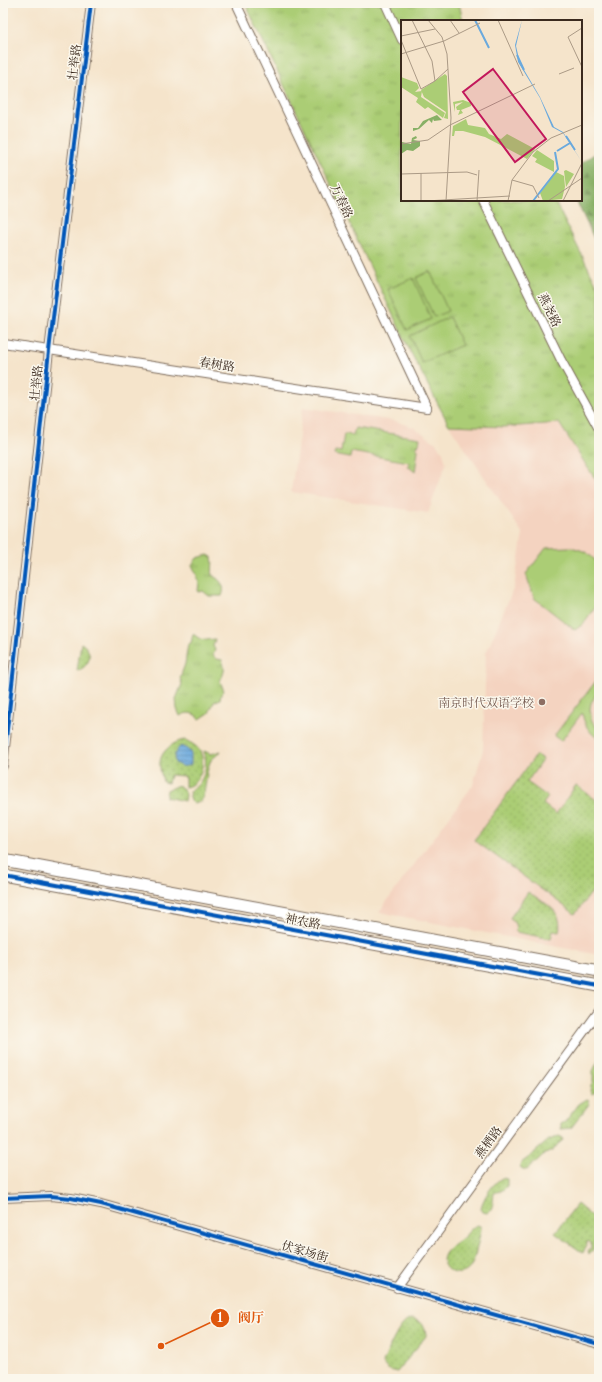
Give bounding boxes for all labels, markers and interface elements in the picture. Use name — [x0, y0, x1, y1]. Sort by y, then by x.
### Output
inset map — [401, 20, 582, 201]
street label: 壮举路 — [64, 43, 84, 81]
street label: 万春路 — [328, 182, 356, 220]
street label: 燕尧路 — [535, 291, 565, 329]
street label: 春树路 — [198, 354, 236, 374]
street label: 壮举路 — [27, 364, 45, 402]
place label: 南京时代双语学校 — [438, 695, 534, 710]
marker: 南京时代双语学校 — [537, 697, 547, 707]
street label: 神农路 — [284, 910, 322, 932]
street label: 燕栖路 — [471, 1123, 505, 1161]
street label: 伏家场街 — [280, 1237, 331, 1265]
callout: 阀厅 — [210, 1305, 272, 1330]
text: 阀厅 — [238, 1309, 264, 1325]
text: 1 — [217, 1310, 223, 1325]

